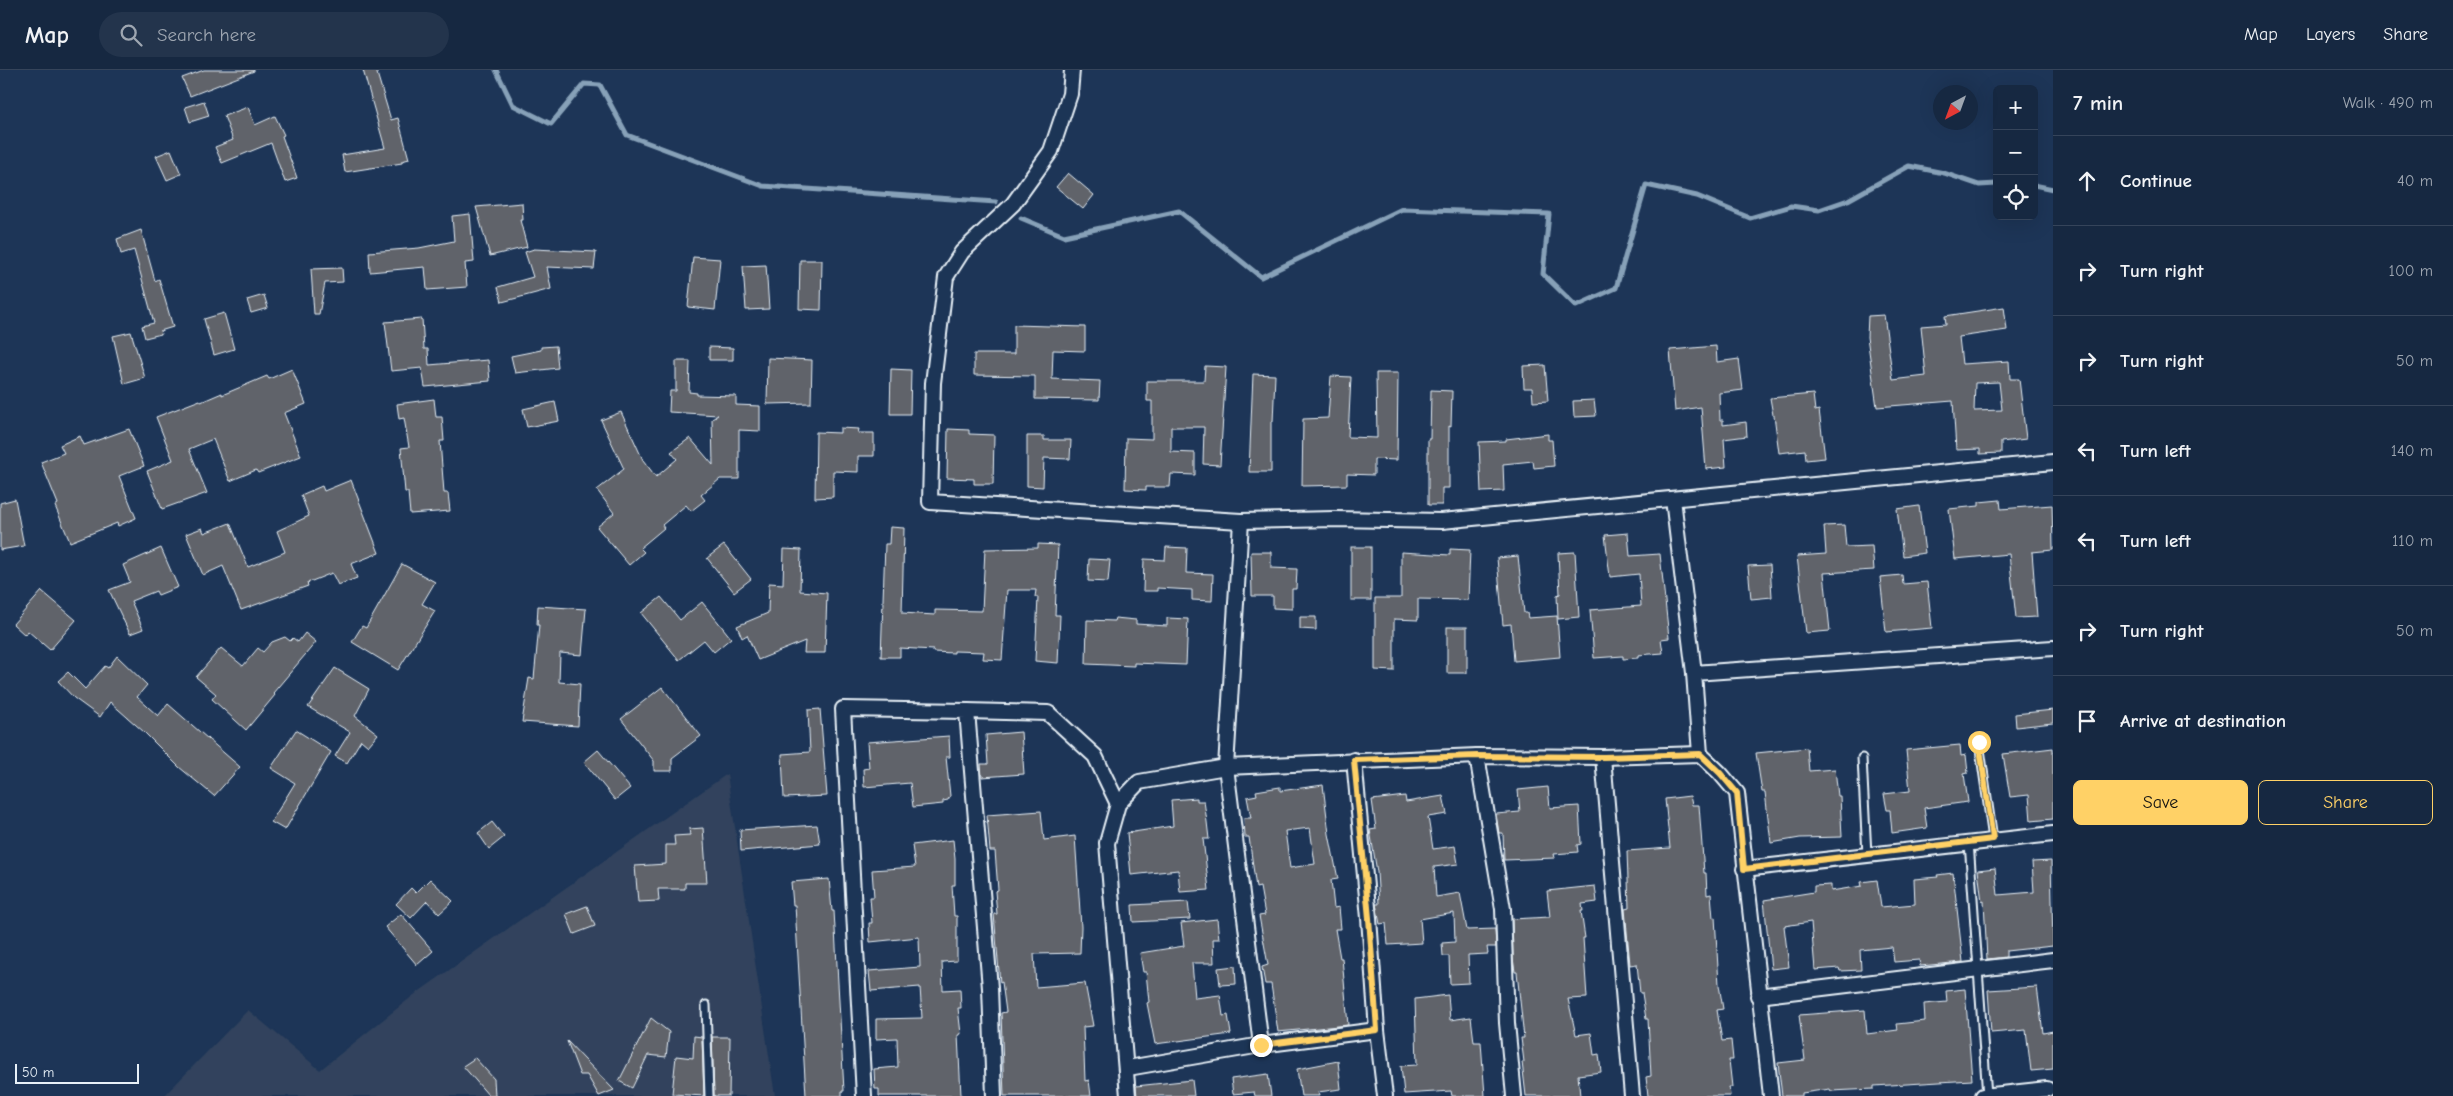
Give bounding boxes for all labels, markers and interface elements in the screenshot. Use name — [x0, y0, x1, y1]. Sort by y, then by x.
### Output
search box — [99, 12, 449, 57]
text: Map — [25, 21, 69, 49]
icon: search — [117, 21, 145, 49]
text: Search here — [157, 24, 256, 46]
text: Map — [2244, 24, 2278, 45]
text: Layers — [2306, 24, 2355, 45]
text: Share — [2383, 24, 2428, 45]
north arrow — [1933, 85, 1978, 130]
map controls — [1993, 85, 2038, 220]
button: + — [1993, 85, 2038, 130]
text: 7 min — [2073, 91, 2123, 115]
text: Walk · 490 m — [2343, 94, 2433, 112]
button: − — [1993, 130, 2038, 175]
icon: ahead — [2073, 167, 2101, 195]
text: Continue — [2120, 170, 2192, 192]
text: 40 m — [2397, 172, 2433, 190]
button: locate — [1993, 175, 2038, 220]
icon: right — [2073, 257, 2101, 285]
text: Turn right — [2120, 260, 2204, 282]
text: 100 m — [2389, 262, 2433, 280]
icon: right — [2073, 347, 2101, 375]
text: Turn right — [2120, 350, 2204, 372]
text: 50 m — [2396, 352, 2433, 370]
icon: left — [2073, 437, 2101, 465]
text: Turn left — [2120, 440, 2191, 462]
text: 140 m — [2391, 442, 2433, 460]
icon: left — [2073, 527, 2101, 555]
text: Turn left — [2120, 530, 2191, 552]
text: 110 m — [2392, 532, 2433, 550]
icon: right — [2073, 617, 2101, 645]
text: Turn right — [2120, 620, 2204, 642]
text: 50 m — [2396, 622, 2433, 640]
icon: arrive — [2073, 707, 2101, 735]
text: Arrive at destination — [2120, 710, 2286, 732]
route start — [1968, 731, 1991, 754]
button: Save — [2073, 780, 2248, 825]
button: Share — [2258, 780, 2433, 825]
route end — [1250, 1034, 1273, 1057]
scale bar — [15, 1061, 139, 1084]
text: 50 m — [22, 1064, 54, 1081]

